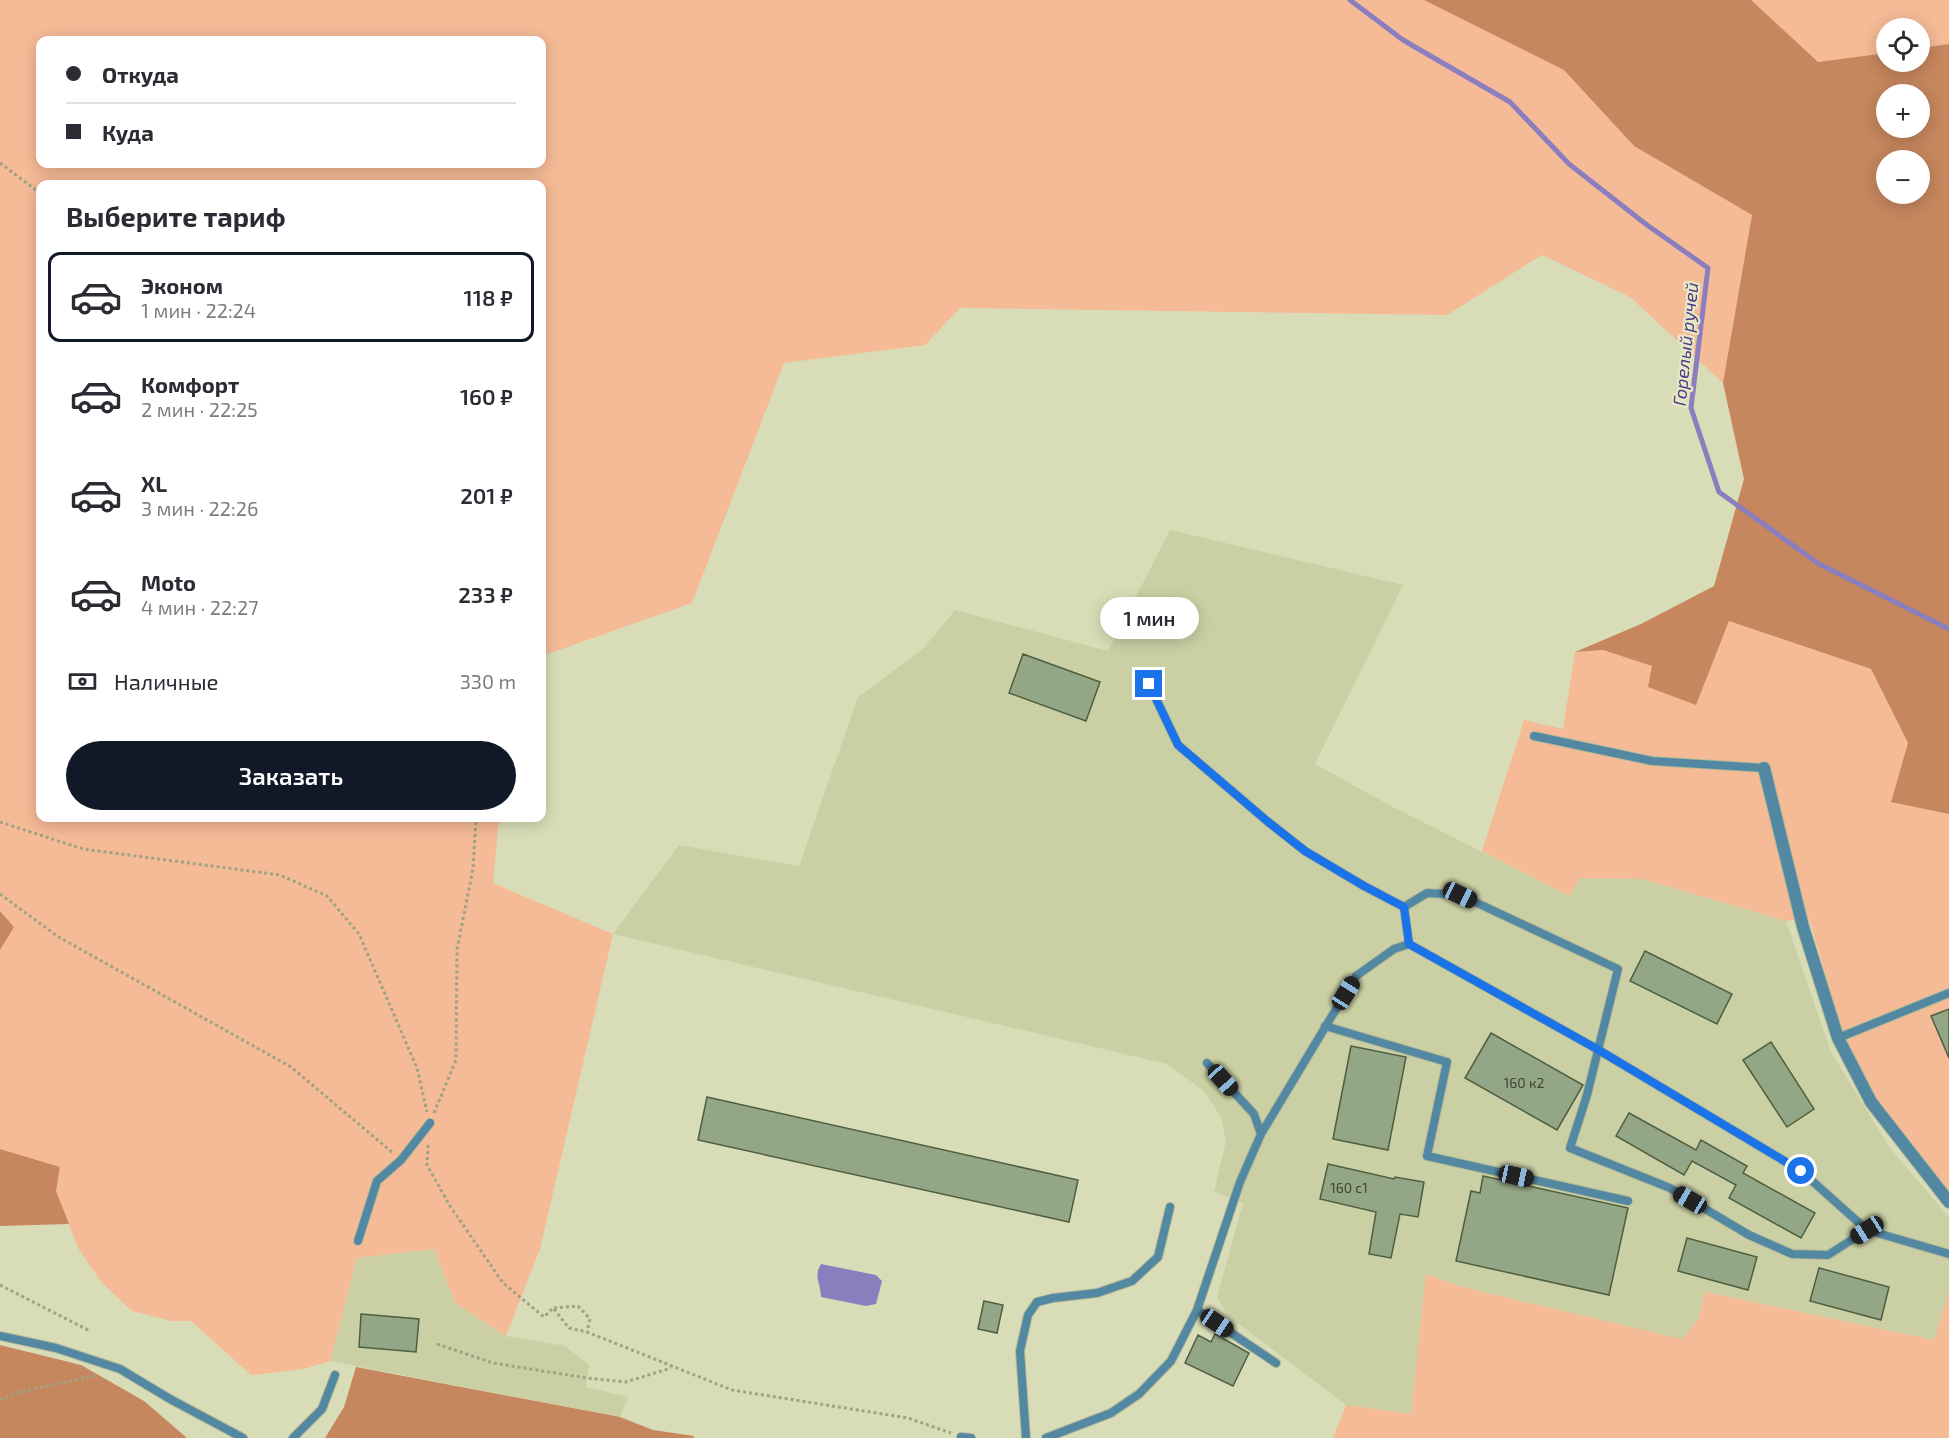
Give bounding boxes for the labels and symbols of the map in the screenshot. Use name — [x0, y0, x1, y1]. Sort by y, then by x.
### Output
water label: Горелый ручей — [1668, 281, 1702, 407]
callout: 1 мин — [1100, 597, 1198, 639]
route end — [1135, 670, 1162, 697]
car — [1440, 879, 1480, 911]
car — [1329, 973, 1363, 1013]
car — [1204, 1061, 1242, 1099]
house number: 160 к2 — [1504, 1074, 1544, 1091]
route start — [1787, 1157, 1814, 1184]
car — [1497, 1163, 1535, 1189]
house number: 160 с1 — [1330, 1179, 1368, 1196]
car — [1670, 1183, 1710, 1217]
car — [1847, 1213, 1887, 1247]
car — [1197, 1305, 1237, 1341]

